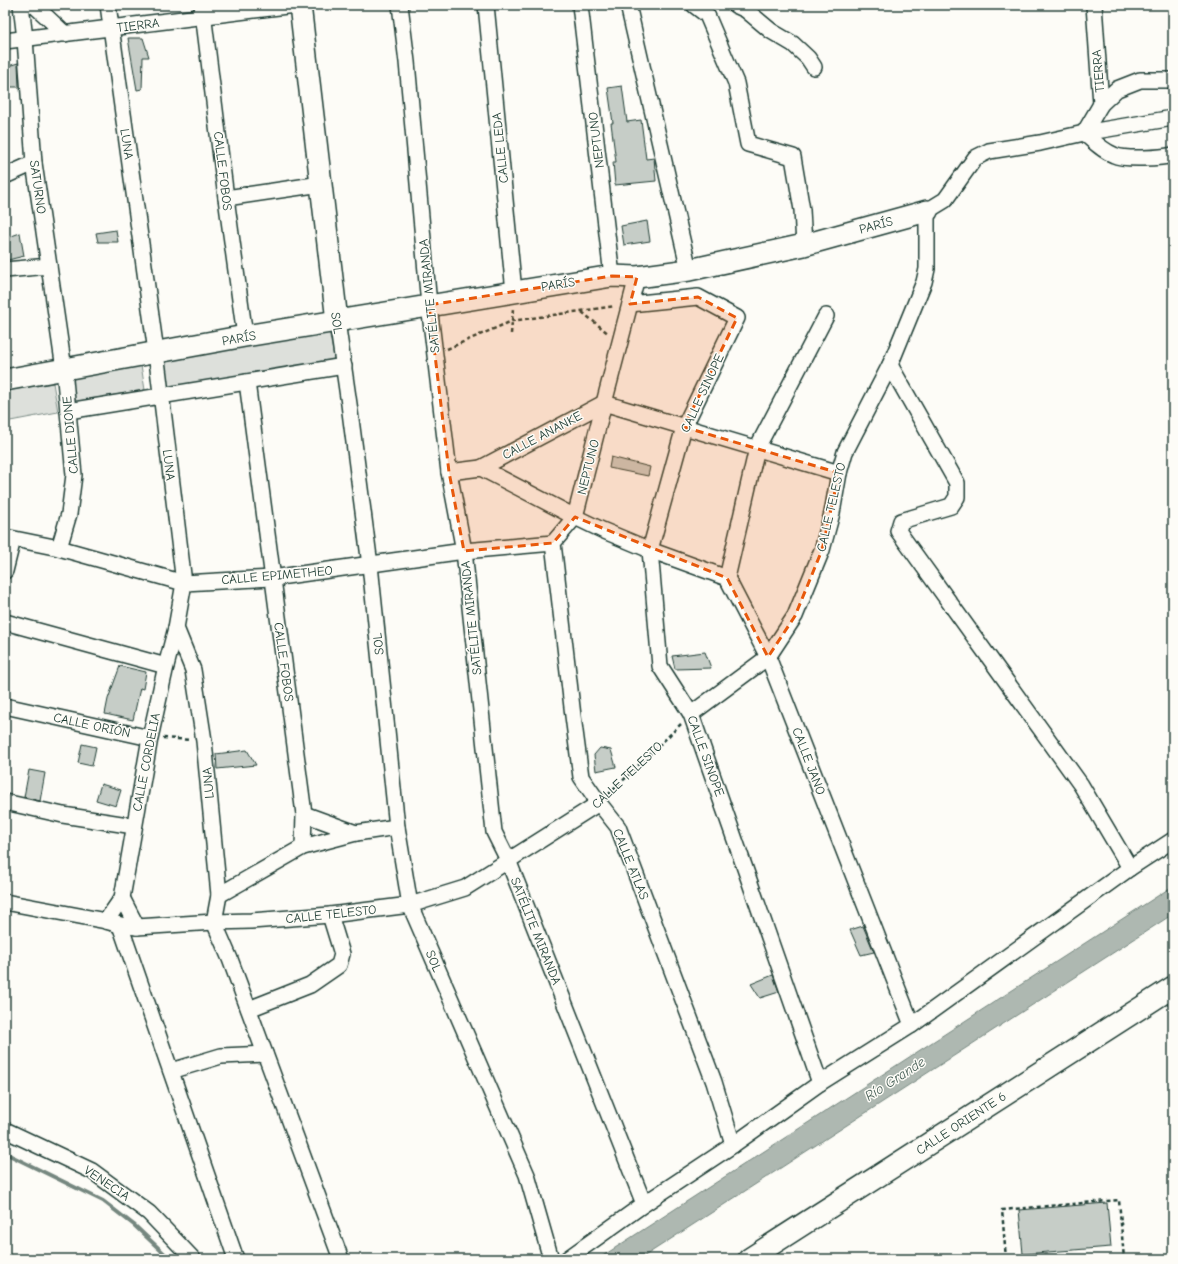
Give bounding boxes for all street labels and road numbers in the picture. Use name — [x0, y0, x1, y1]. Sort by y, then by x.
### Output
street label: TIERRA — [116, 15, 161, 35]
street label: TIERRA — [1089, 49, 1107, 93]
street label: NEPTUNO — [585, 111, 607, 169]
street label: CALLE LEDA — [489, 112, 511, 184]
street label: LUNA — [117, 128, 137, 161]
street label: CALLE FOBOS — [211, 130, 235, 212]
street label: SATURNO — [27, 159, 49, 215]
street label: PARÍS — [857, 212, 895, 237]
street label: SATÉLITE MIRANDA — [415, 238, 442, 354]
street label: PARÍS — [540, 273, 576, 294]
street label: SOL — [328, 311, 346, 335]
street label: PARÍS — [221, 327, 257, 348]
street label: CALLE SINOPE — [677, 351, 727, 435]
street label: CALLE DIONE — [59, 395, 81, 475]
street label: CALLE ANANKE — [500, 408, 585, 462]
street label: NEPTUNO — [574, 438, 602, 496]
street label: LUNA — [160, 449, 178, 482]
street label: CALLE TELESTO — [813, 461, 849, 553]
street label: SATÉLITE MIRANDA — [457, 560, 484, 676]
street label: CALLE EPIMETHEO — [221, 563, 333, 587]
street label: CALLE FOBOS — [271, 621, 297, 703]
street label: SOL — [369, 632, 387, 656]
street label: CALLE ORIÓN — [52, 709, 132, 740]
street label: CALLE CORDELIA — [129, 711, 163, 813]
street label: CALLE SINOPE — [684, 713, 728, 799]
street label: CALLE JANO — [789, 725, 829, 797]
street label: CALLE TELESTO — [589, 738, 665, 812]
street label: LUNA — [199, 766, 217, 799]
street label: CALLE ATLAS — [610, 826, 652, 902]
street label: SATÉLITE MIRANDA — [508, 875, 565, 987]
street label: CALLE TELESTO — [285, 902, 377, 926]
street label: SOL — [423, 948, 445, 975]
street label: CALLE ORIENTE 6 — [913, 1088, 1009, 1158]
street label: VENECIA — [81, 1162, 133, 1204]

